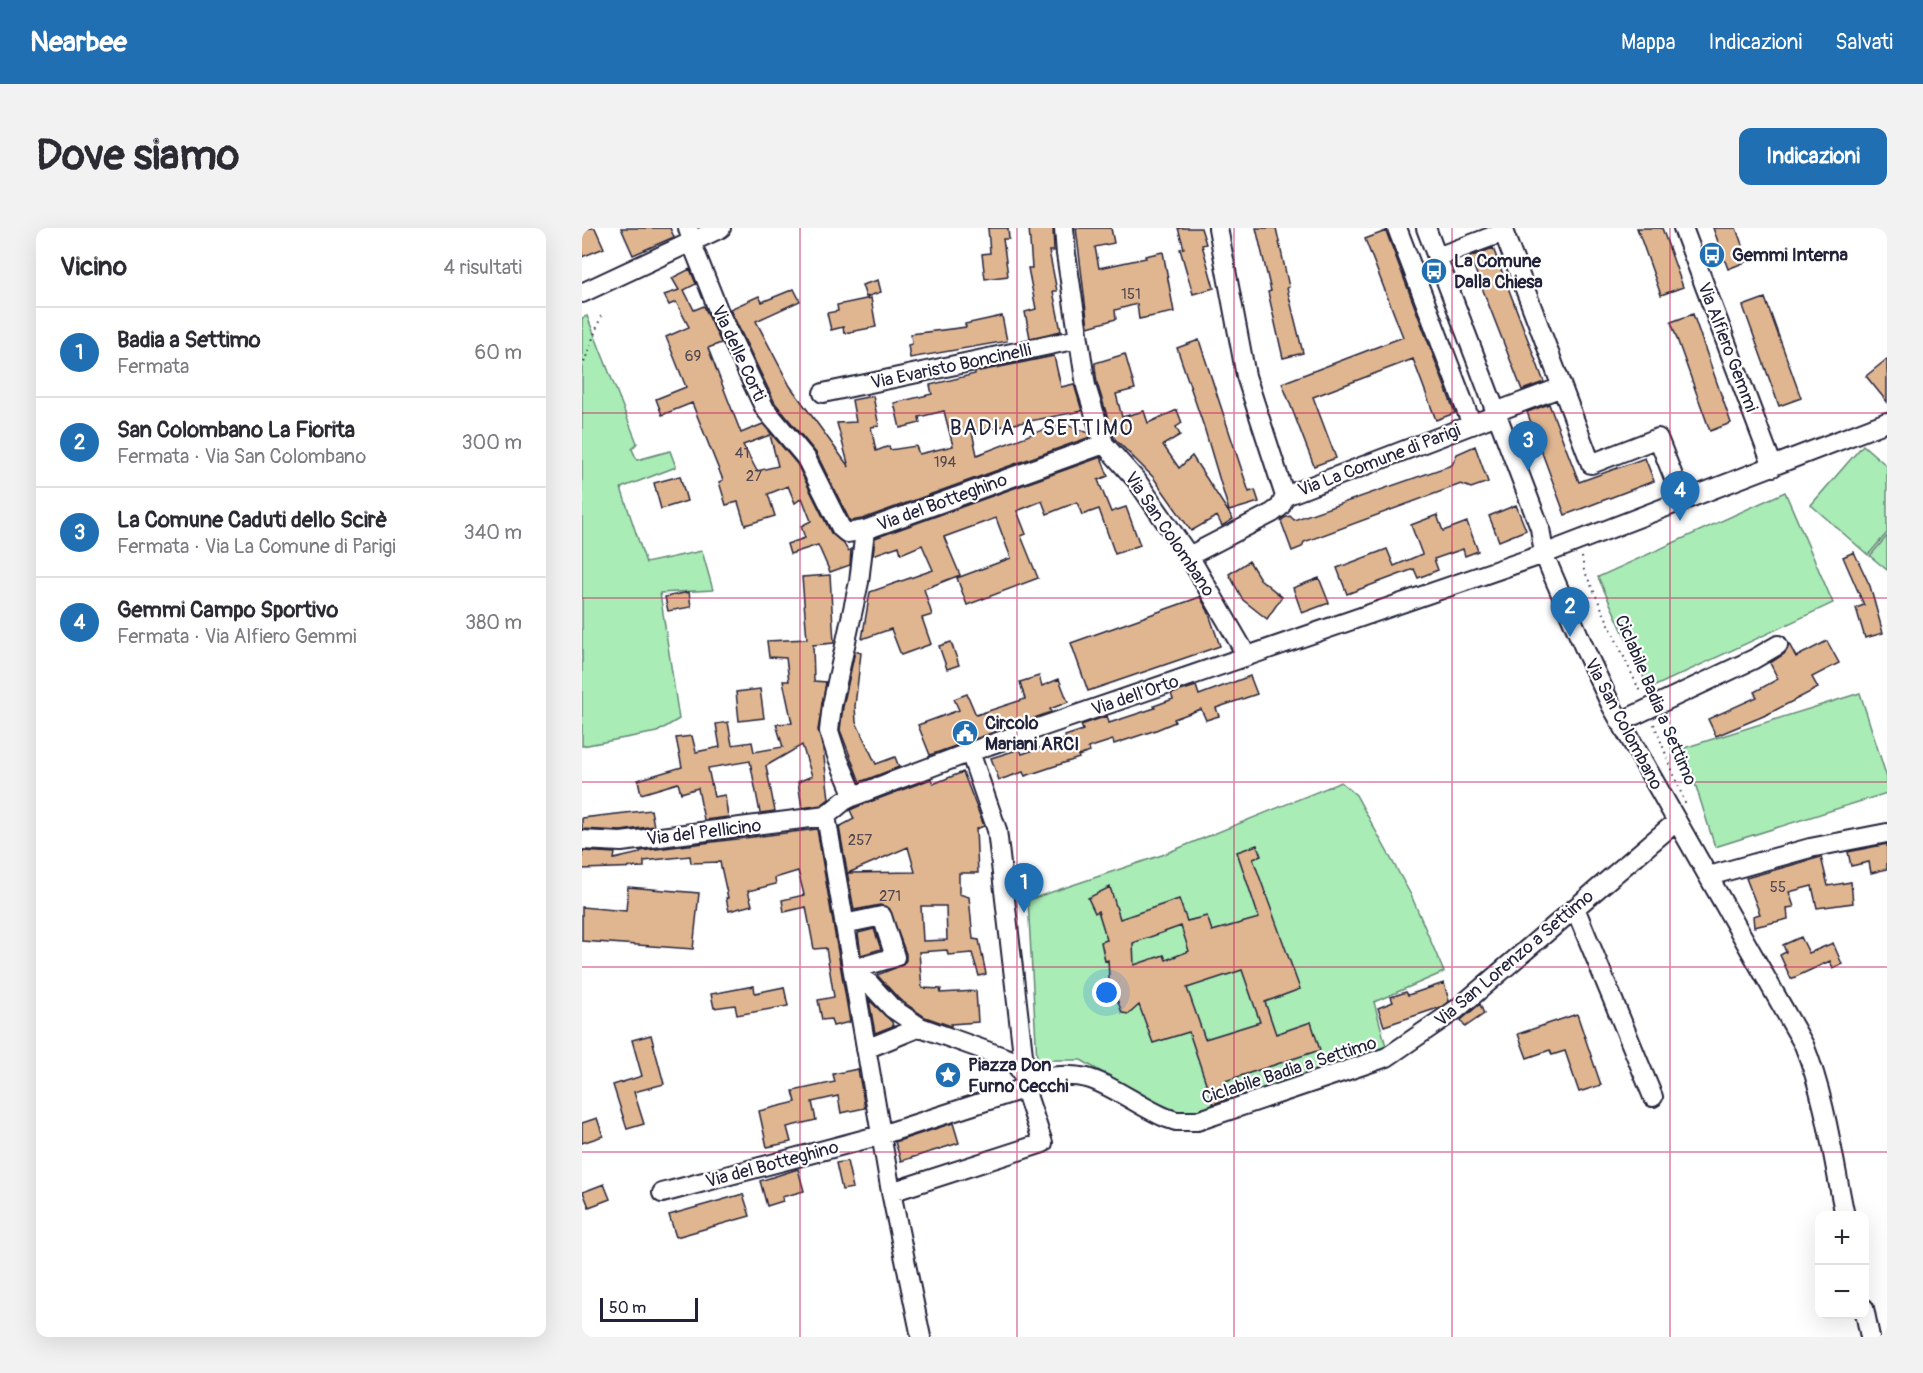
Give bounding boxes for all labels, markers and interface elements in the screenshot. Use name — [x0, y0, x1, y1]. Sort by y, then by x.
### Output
text: Nearbee — [30, 25, 127, 60]
text: Mappa — [1621, 29, 1676, 56]
text: Indicazioni — [1709, 29, 1802, 56]
text: Salvati — [1835, 29, 1893, 56]
button: Indicazioni — [1739, 128, 1887, 185]
text: Dove siamo — [36, 130, 239, 182]
bus stop icon: Gemmi Interna — [1697, 240, 1727, 270]
place label: Gemmi Interna — [1732, 244, 1849, 267]
place label: La Comune Dalla Chiesa — [1454, 250, 1543, 294]
text: Vicino — [60, 251, 127, 283]
text: 4 risultati — [444, 255, 522, 280]
bus stop icon: La Comune Dalla Chiesa — [1419, 256, 1449, 286]
street label: Via Alfiero Gemmi — [1692, 279, 1763, 415]
house number: 151 — [1121, 285, 1141, 304]
street label: Via delle Corti — [706, 302, 771, 405]
text: Badia a Settimo — [117, 326, 261, 354]
street label: Via Evaristo Boncinelli — [869, 338, 1033, 395]
text: 1 — [76, 340, 83, 365]
text: 60 m — [475, 340, 522, 365]
house number: 69 — [685, 347, 701, 366]
text: Fermata — [117, 354, 189, 379]
district label: BADIA A SETTIMO — [950, 415, 1134, 442]
text: San Colombano La Fiorita — [117, 416, 355, 444]
street label: Via La Comune di Parigi — [1295, 419, 1464, 502]
pin: 3 — [1508, 422, 1548, 471]
text: 2 — [74, 430, 85, 455]
text: 300 m — [461, 430, 522, 455]
text: Fermata · Via San Colombano — [117, 444, 366, 469]
house number: 41 — [735, 444, 749, 463]
house number: 194 — [934, 453, 956, 472]
house number: 27 — [746, 467, 762, 486]
street label: Via San Colombano — [1119, 467, 1220, 601]
street label: Via del Botteghino — [874, 468, 1011, 537]
pin: 4 — [1660, 472, 1700, 521]
text: La Comune Caduti dello Scirè — [117, 506, 387, 534]
text: 3 — [74, 520, 85, 545]
text: 340 m — [463, 520, 522, 545]
text: Fermata · Via La Comune di Parigi — [117, 534, 396, 559]
pin: 2 — [1550, 588, 1590, 637]
text: Gemmi Campo Sportivo — [117, 596, 338, 624]
text: 4 — [74, 610, 85, 635]
text: 380 m — [465, 610, 522, 635]
street label: Ciclabile Badia a Settimo — [1609, 612, 1702, 789]
text: Fermata · Via Alfiero Gemmi — [117, 624, 357, 649]
street label: Via San Colombano — [1579, 654, 1668, 794]
street label: Via dell'Orto — [1088, 670, 1182, 721]
place label: Circolo Mariani ARCI — [985, 712, 1079, 756]
public building icon: Circolo Mariani ARCI — [950, 718, 980, 748]
street label: Via del Pellicino — [645, 814, 763, 851]
house number: 257 — [848, 831, 872, 850]
pin: 1 — [1004, 864, 1044, 913]
house number: 55 — [1770, 878, 1786, 897]
street label: Via San Lorenzo a Settimo — [1430, 885, 1599, 1032]
house number: 271 — [879, 887, 901, 906]
your location — [1092, 978, 1121, 1007]
street label: Ciclabile Badia a Settimo — [1199, 1031, 1380, 1110]
place label: Piazza Don Furno Cecchi — [968, 1054, 1069, 1098]
place icon: Piazza Don Furno Cecchi — [933, 1060, 963, 1090]
street label: Via del Botteghino — [703, 1136, 841, 1193]
map controls — [1815, 1211, 1869, 1319]
button: + — [1815, 1211, 1869, 1265]
button: − — [1815, 1265, 1869, 1319]
scale bar — [600, 1295, 698, 1322]
text: 50 m — [609, 1298, 646, 1318]

